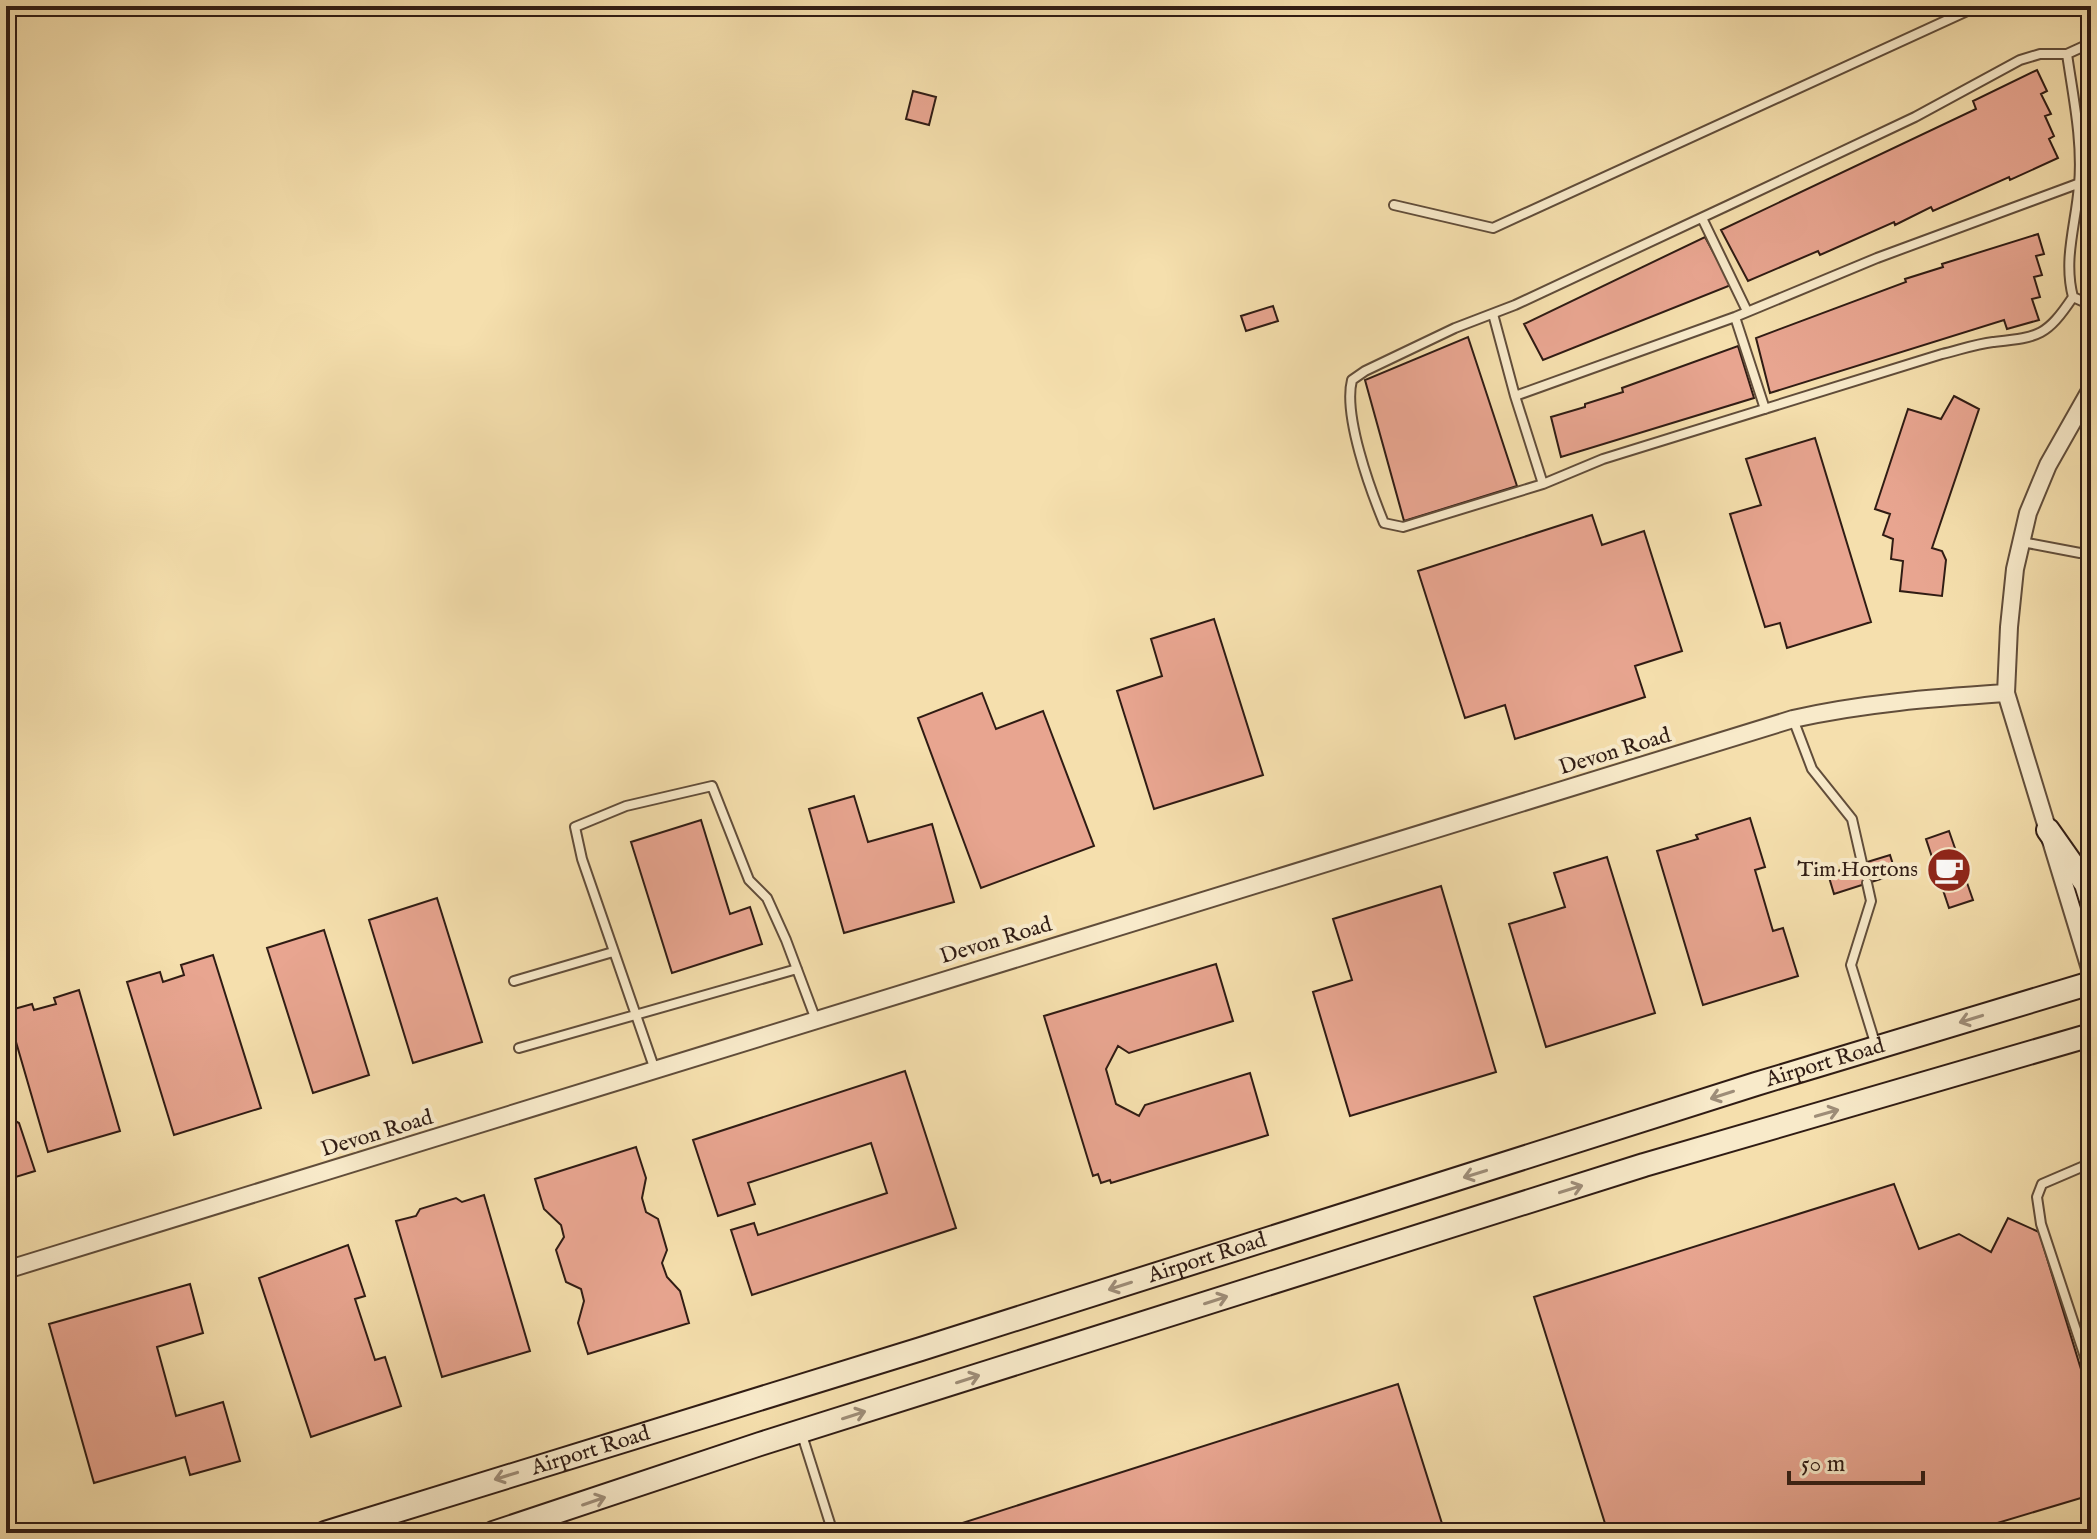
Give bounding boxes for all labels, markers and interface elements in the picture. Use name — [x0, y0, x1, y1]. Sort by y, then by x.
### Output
street label: Devon Road — [1556, 722, 1675, 782]
cafe icon: Tim Hortons — [1925, 846, 1973, 894]
place label: Tim Hortons — [1797, 856, 1918, 884]
street label: Devon Road — [937, 911, 1056, 971]
one-way arrow — [1958, 1012, 1984, 1027]
street label: Airport Road — [1761, 1032, 1888, 1095]
one-way arrow — [1710, 1089, 1735, 1103]
street label: Devon Road — [318, 1104, 437, 1164]
one-way arrow — [1814, 1105, 1840, 1120]
one-way arrow — [1462, 1168, 1487, 1183]
one-way arrow — [1558, 1180, 1583, 1195]
street label: Airport Road — [1143, 1226, 1270, 1290]
one-way arrow — [1107, 1279, 1133, 1294]
one-way arrow — [1203, 1292, 1228, 1307]
one-way arrow — [954, 1371, 980, 1386]
one-way arrow — [840, 1407, 866, 1422]
street label: Airport Road — [527, 1419, 654, 1483]
scale bar — [1789, 1435, 1923, 1485]
text: 50 m — [1801, 1449, 1845, 1480]
one-way arrow — [494, 1470, 519, 1485]
one-way arrow — [581, 1492, 606, 1507]

